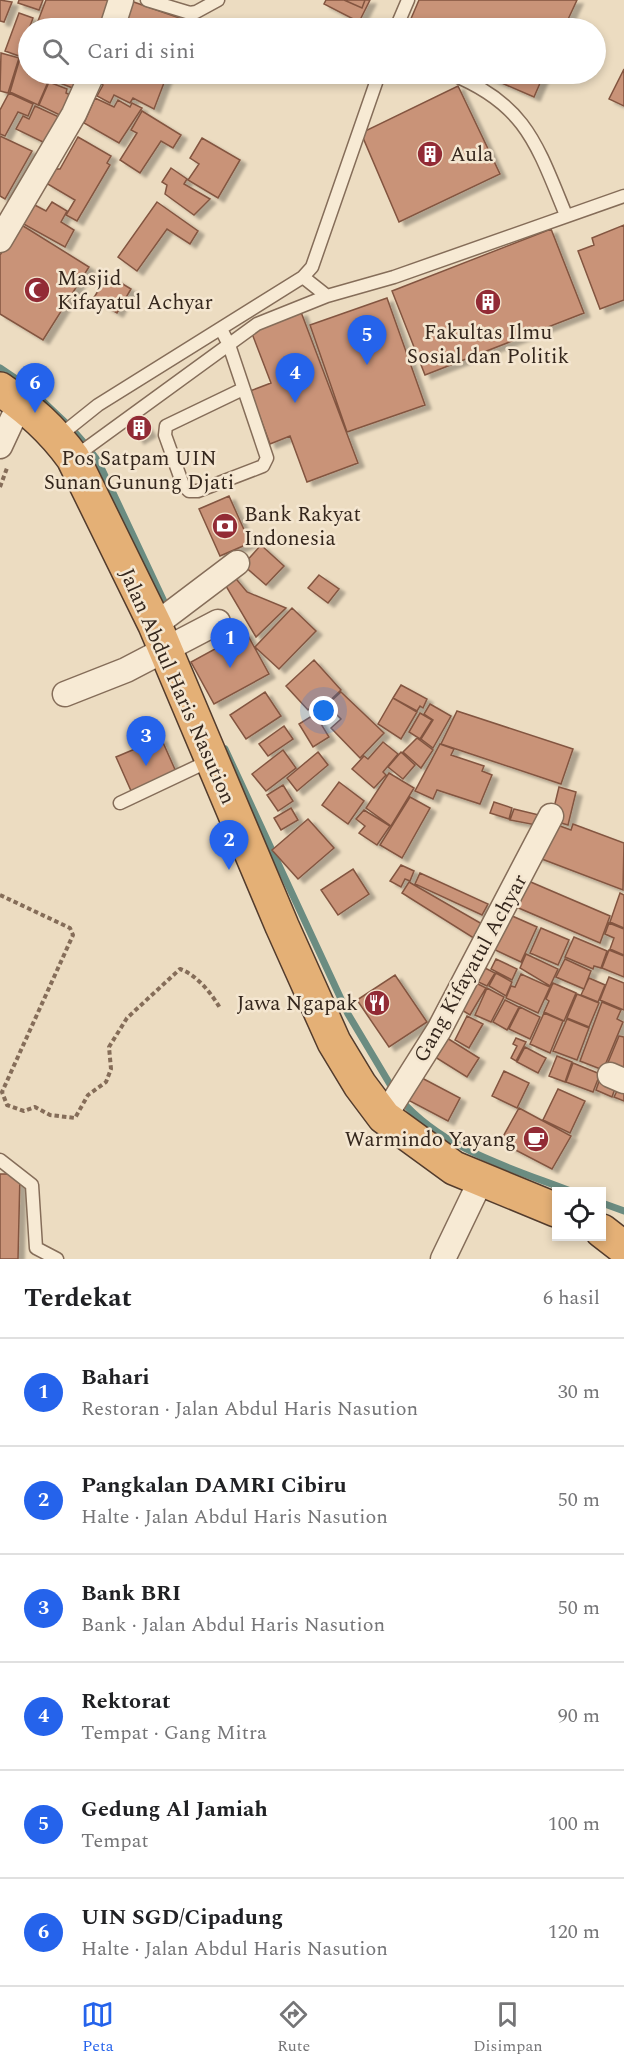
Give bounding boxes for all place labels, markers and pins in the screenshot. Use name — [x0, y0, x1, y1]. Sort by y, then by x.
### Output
building icon: Aula — [415, 139, 445, 169]
place label: Aula — [450, 139, 494, 171]
place label: Masjid Kifayatul Achyar — [57, 263, 213, 319]
mosque icon: Masjid Kifayatul Achyar — [22, 275, 52, 305]
building icon: Fakultas Ilmu Sosial dan Politik — [473, 287, 503, 317]
pin: 5 — [348, 316, 386, 365]
place label: Fakultas Ilmu Sosial dan Politik — [407, 317, 569, 373]
pin: 4 — [276, 354, 314, 403]
pin: 6 — [15, 364, 54, 413]
building icon: Pos Satpam UIN Sunan Gunung Djati — [124, 413, 154, 443]
place label: Pos Satpam UIN Sunan Gunung Djati — [44, 443, 234, 499]
place label: Bank Rakyat Indonesia — [244, 499, 361, 555]
bank icon: Bank Rakyat Indonesia — [210, 511, 240, 541]
pin: 1 — [210, 618, 250, 668]
pin: 3 — [126, 716, 166, 766]
pin: 2 — [210, 820, 248, 870]
place label: Jawa Ngapak — [237, 988, 358, 1020]
restaurant icon: Jawa Ngapak — [362, 988, 392, 1018]
place label: Warmindo Yayang — [344, 1124, 516, 1156]
cafe icon: Warmindo Yayang — [521, 1124, 551, 1154]

